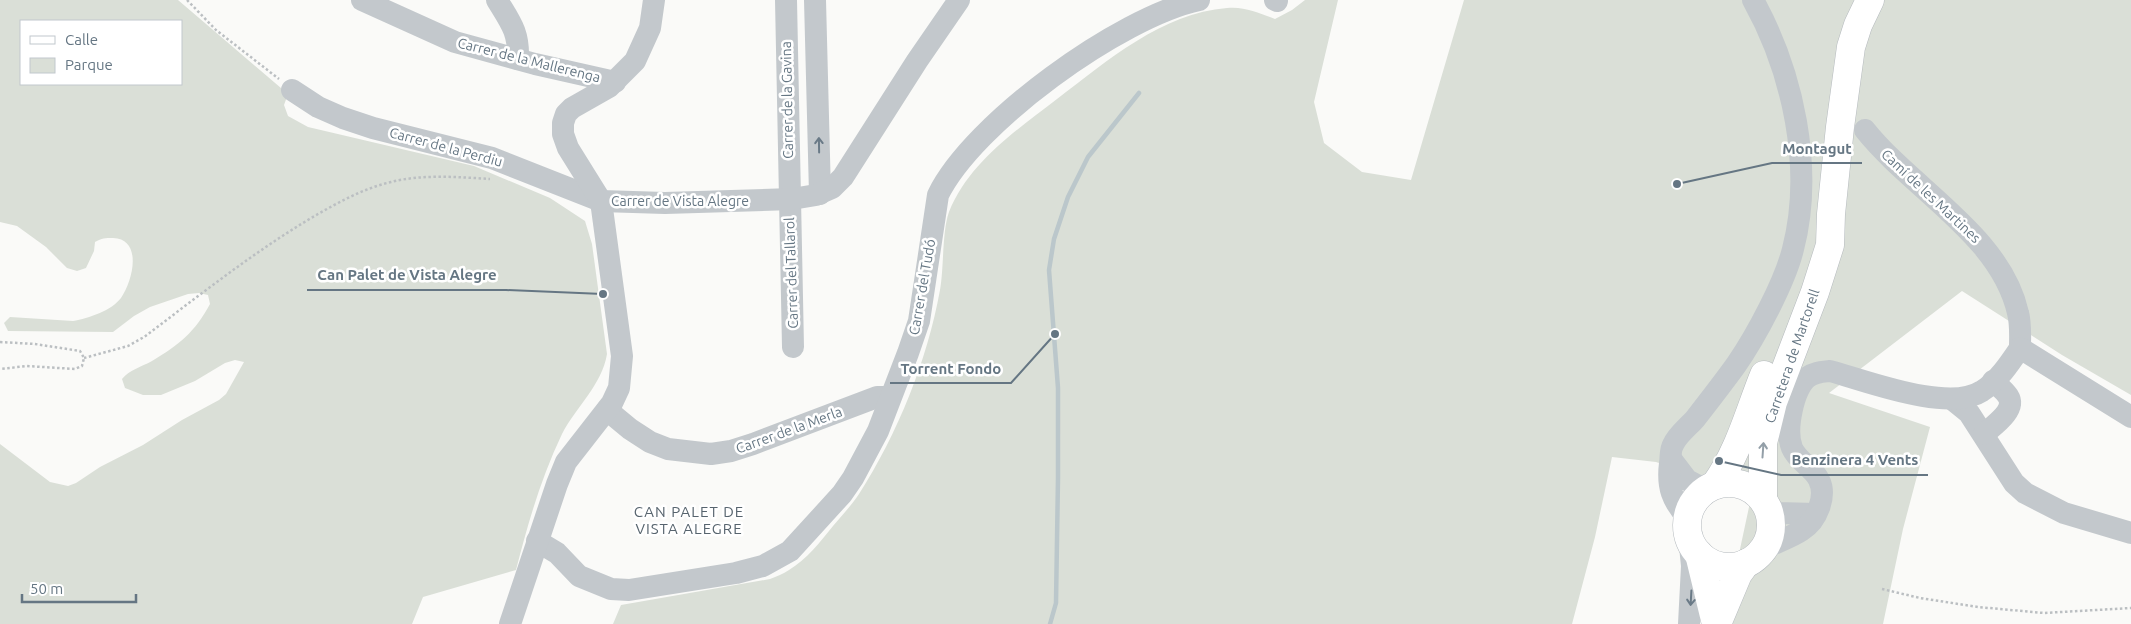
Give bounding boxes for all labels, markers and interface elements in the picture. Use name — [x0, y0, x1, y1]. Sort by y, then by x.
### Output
legend — [20, 20, 182, 85]
text: Calle — [65, 31, 98, 48]
street label: Carrer de la Mallerenga — [456, 35, 602, 85]
street label: Carrer de la Gavina — [778, 41, 796, 159]
text: Parque — [65, 56, 113, 73]
street label: Carrer de la Perdiu — [388, 124, 504, 170]
callout: Montagut — [1772, 133, 1862, 163]
one-way arrow — [814, 137, 824, 154]
text: Montagut — [1782, 140, 1852, 157]
street label: Camí de les Martines — [1878, 146, 1984, 246]
street label: Carrer de Vista Alegre — [611, 193, 749, 209]
street label: Carrer del Tallarol — [781, 217, 801, 329]
street label: Carrer del Tudó — [906, 238, 938, 336]
callout: Can Palet de Vista Alegre — [307, 260, 506, 290]
text: Can Palet de Vista Alegre — [317, 266, 497, 283]
street label: Carretera de Martorell — [1762, 287, 1823, 425]
callout: Torrent Fondo — [890, 353, 1011, 383]
text: Torrent Fondo — [901, 360, 1001, 377]
street label: Carrer de la Merla — [734, 403, 844, 457]
one-way arrow — [1759, 442, 1768, 458]
callout: Benzinera 4 Vents — [1781, 445, 1928, 475]
text: Benzinera 4 Vents — [1792, 451, 1918, 468]
district label: CAN PALET DE VISTA ALEGRE — [634, 503, 744, 537]
scale bar — [22, 572, 136, 604]
text: 50 m — [30, 580, 63, 597]
one-way arrow — [1686, 589, 1695, 605]

